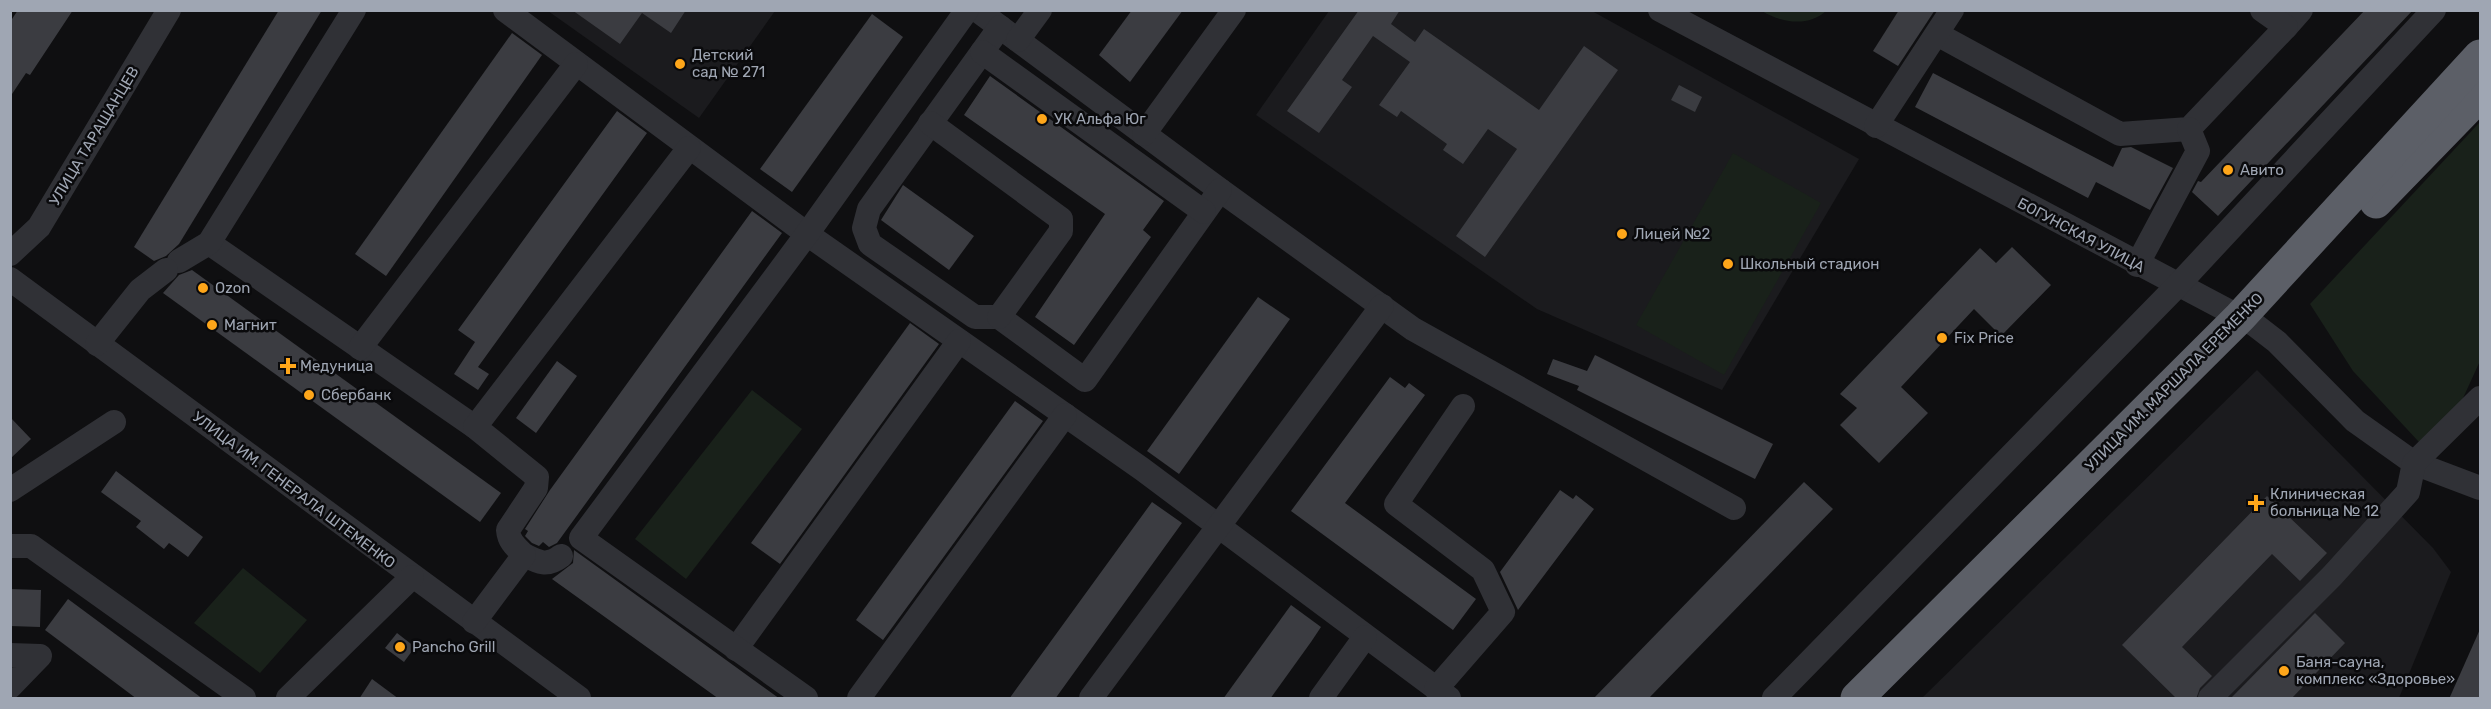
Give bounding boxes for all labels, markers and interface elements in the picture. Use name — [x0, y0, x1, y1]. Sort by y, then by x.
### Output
place label: Детский сад № 271 — [692, 46, 765, 81]
marker: Детский сад № 271 — [673, 57, 687, 71]
street label: УЛИЦА ТАРАЩАНЦЕВ — [45, 63, 143, 209]
place label: УК Альфа Юг — [1054, 110, 1146, 128]
marker: УК Альфа Юг — [1035, 112, 1049, 126]
place label: Авито — [2240, 161, 2284, 179]
marker: Авито — [2221, 163, 2235, 177]
street label: БОГУНСКАЯ УЛИЦА — [2014, 194, 2148, 276]
place label: Лицей №2 — [1634, 225, 1711, 243]
marker: Лицей №2 — [1615, 227, 1629, 241]
place label: Школьный стадион — [1740, 255, 1879, 273]
marker: Школьный стадион — [1721, 257, 1735, 271]
place label: Ozon — [215, 279, 250, 297]
marker: Ozon — [196, 281, 210, 295]
street label: УЛИЦА ИМ. МАРШАЛА ЕРЕМЕНКО — [2081, 289, 2267, 475]
place label: Магнит — [224, 316, 277, 334]
marker: Магнит — [205, 318, 219, 332]
place label: Fix Price — [1954, 329, 2014, 347]
marker: Fix Price — [1935, 331, 1949, 345]
place label: Медуница — [300, 357, 373, 375]
marker: Медуница — [281, 359, 295, 373]
place label: Сбербанк — [321, 386, 391, 404]
marker: Сбербанк — [302, 388, 316, 402]
street label: УЛИЦА ИМ. ГЕНЕРАЛА ШТЕМЕНКО — [189, 408, 399, 572]
place label: Клиническая больница № 12 — [2270, 485, 2379, 520]
marker: Клиническая больница № 12 — [2247, 494, 2265, 512]
place label: Pancho Grill — [412, 638, 495, 656]
marker: Pancho Grill — [393, 640, 407, 654]
place label: Баня-сауна, комплекс «Здоровье» — [2296, 653, 2455, 688]
marker: Баня-сауна, комплекс «Здоровье» — [2277, 664, 2291, 678]

